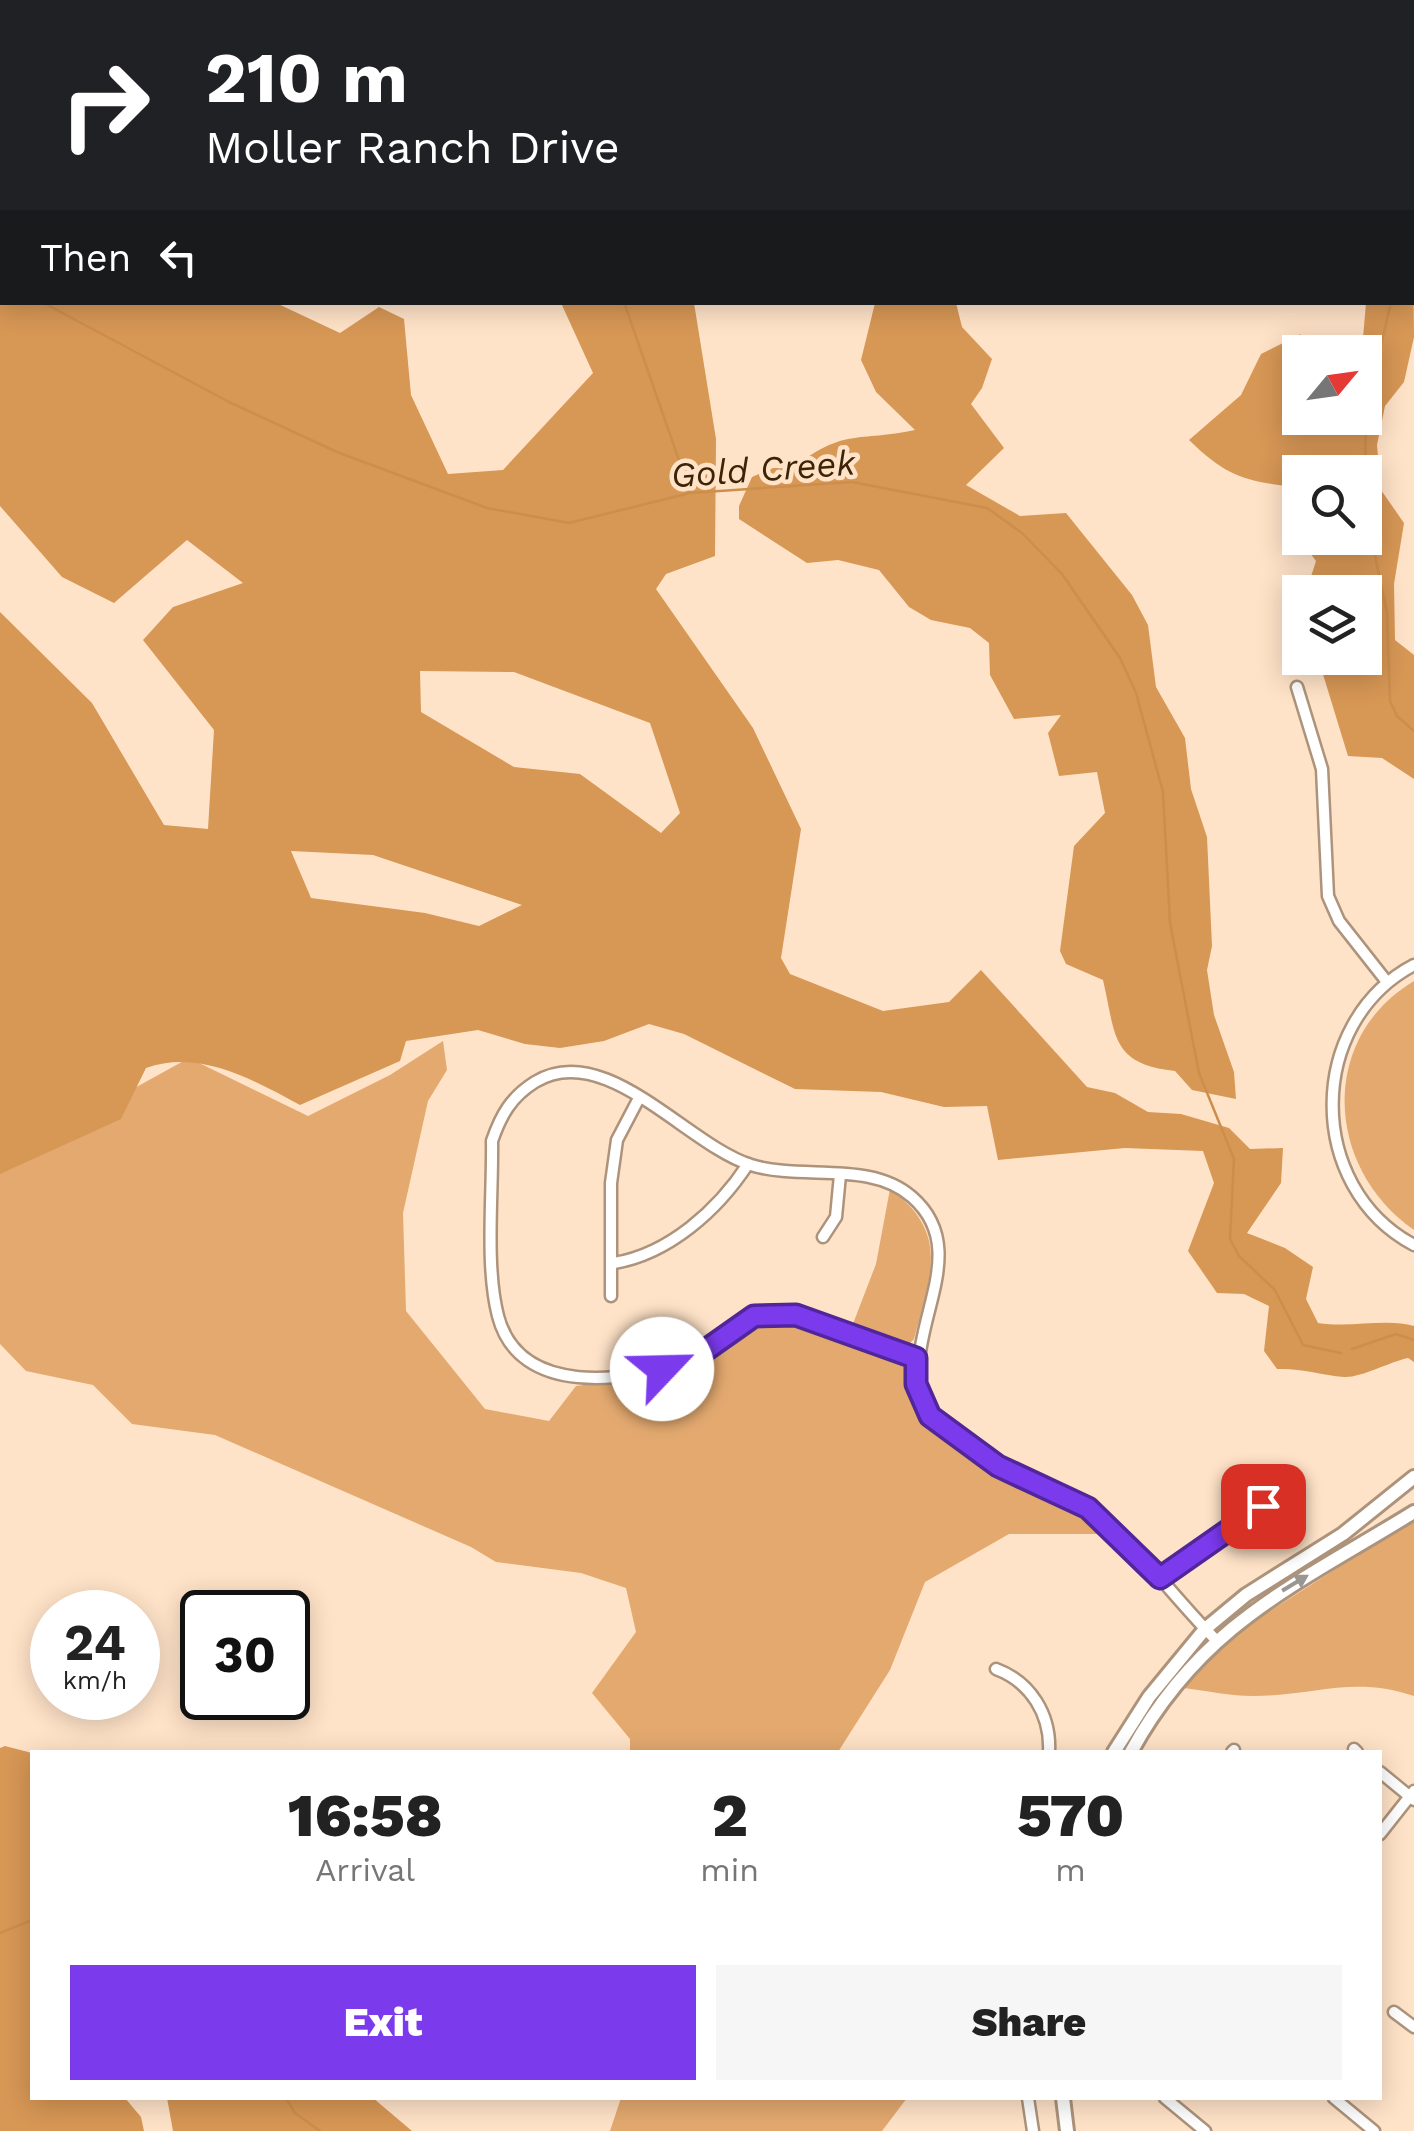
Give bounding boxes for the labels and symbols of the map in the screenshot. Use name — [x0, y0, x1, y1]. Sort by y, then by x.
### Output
north arrow — [1282, 335, 1382, 435]
water label: Gold Creek — [669, 442, 858, 496]
position arrow — [610, 1317, 714, 1421]
pin — [1221, 1464, 1306, 1549]
one-way arrow — [1281, 1575, 1309, 1592]
speed limit sign: 30 — [180, 1590, 310, 1720]

